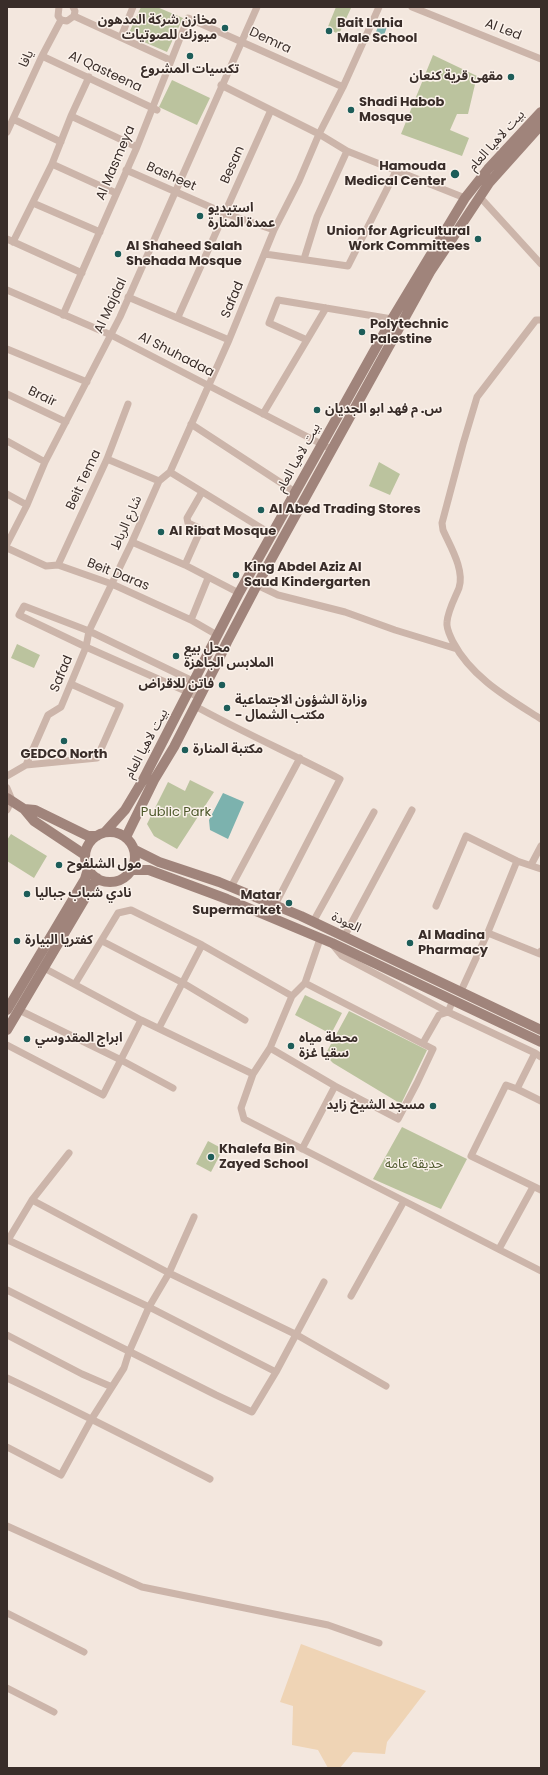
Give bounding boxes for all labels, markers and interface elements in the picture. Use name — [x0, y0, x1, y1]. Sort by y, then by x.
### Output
place label: مخازن شركة المدهون ميوزك للصوتيات — [98, 13, 217, 44]
place label: Bait Lahia Male School — [337, 16, 417, 47]
street label: Al Led — [483, 16, 523, 44]
marker: مخازن شركة المدهون ميوزك للصوتيات — [220, 23, 230, 33]
street label: Demra — [247, 25, 293, 57]
marker: Bait Lahia Male School — [324, 26, 334, 36]
street label: يافا — [16, 48, 38, 70]
street label: Al Qasteena — [66, 48, 144, 96]
marker: تكسيات المشروع — [185, 51, 195, 61]
place label: تكسيات المشروع — [141, 62, 239, 78]
place label: مقهى قرية كنعان — [409, 69, 503, 85]
marker: مقهى قرية كنعان — [506, 72, 516, 82]
place label: Shadi Habob Mosque — [359, 95, 444, 126]
marker: Shadi Habob Mosque — [346, 105, 356, 115]
street label: بيت لاهيا العام — [466, 107, 528, 175]
street label: Al Masmeya — [93, 123, 139, 203]
street label: Besan — [218, 144, 248, 186]
street label: Basheet — [144, 159, 198, 195]
place label: Hamouda Medical Center — [345, 159, 446, 190]
marker: Hamouda Medical Center — [449, 168, 461, 180]
place label: استيديو عمدة المنارة — [208, 201, 275, 232]
marker: استيديو عمدة المنارة — [195, 211, 205, 221]
place label: Union for Agricultural Work Committees — [327, 224, 470, 255]
marker: Union for Agricultural Work Committees — [473, 234, 483, 244]
place label: Al Shaheed Salah Shehada Mosque — [126, 239, 242, 270]
marker: Al Shaheed Salah Shehada Mosque — [113, 249, 123, 259]
street label: Al Majdal — [91, 276, 131, 336]
street label: Safad — [218, 279, 248, 321]
place label: Polytechnic Palestine — [370, 317, 449, 348]
marker: Polytechnic Palestine — [357, 327, 367, 337]
street label: Al Shuhadaa — [135, 329, 217, 381]
street label: Brair — [25, 383, 59, 411]
place label: س. م فهد ابو الجديان — [325, 402, 442, 418]
marker: س. م فهد ابو الجديان — [312, 405, 322, 415]
street label: بيت لاهيا العام — [274, 421, 324, 495]
street label: Beit Tema — [63, 447, 105, 513]
street label: شارع الرباط — [108, 494, 146, 552]
place label: Al Abed Trading Stores — [269, 502, 421, 518]
marker: Al Abed Trading Stores — [256, 505, 266, 515]
place label: Al Ribat Mosque — [169, 524, 276, 540]
marker: Al Ribat Mosque — [156, 527, 166, 537]
street label: Beit Daras — [85, 555, 151, 595]
place label: King Abdel Aziz Al Saud Kindergarten — [244, 560, 370, 591]
marker: King Abdel Aziz Al Saud Kindergarten — [231, 570, 241, 580]
place label: محل بيع الملابس الجاهزة — [184, 641, 274, 672]
marker: محل بيع الملابس الجاهزة — [171, 651, 181, 661]
street label: Safad — [47, 653, 77, 695]
place label: فاتن للاقراض — [139, 677, 214, 693]
marker: فاتن للاقراض — [217, 680, 227, 690]
place label: وزارة الشؤون الاجتماعية - مكتب الشمال — [235, 693, 367, 724]
marker: وزارة الشؤون الاجتماعية - مكتب الشمال — [222, 703, 232, 713]
street label: بيت لاهيا العام — [122, 707, 172, 781]
marker: GEDCO North — [59, 736, 69, 746]
place label: مكتبة المنارة — [193, 742, 263, 758]
marker: مكتبة المنارة — [180, 745, 190, 755]
place label: GEDCO North — [21, 747, 107, 763]
park label: Public Park — [141, 805, 211, 821]
place label: مول الشلفوح — [67, 857, 142, 873]
marker: مول الشلفوح — [54, 860, 64, 870]
place label: نادي شباب جباليا — [35, 886, 132, 902]
place label: Matar Supermarket — [192, 888, 281, 919]
marker: نادي شباب جباليا — [22, 889, 32, 899]
marker: Matar Supermarket — [284, 898, 294, 908]
street label: العودة — [329, 909, 363, 937]
place label: Al Madina Pharmacy — [418, 928, 488, 959]
place label: كفتريا البيارة — [25, 933, 93, 949]
marker: كفتريا البيارة — [12, 936, 22, 946]
marker: Al Madina Pharmacy — [405, 938, 415, 948]
place label: ابراج المقدوسي — [35, 1031, 122, 1047]
place label: محطة مياه سقيا غزة — [299, 1031, 358, 1062]
marker: ابراج المقدوسي — [22, 1034, 32, 1044]
marker: محطة مياه سقيا غزة — [286, 1041, 296, 1051]
place label: مسجد الشيخ زايد — [327, 1098, 425, 1114]
marker: مسجد الشيخ زايد — [428, 1101, 438, 1111]
place label: Khalefa Bin Zayed School — [219, 1142, 308, 1173]
marker: Khalefa Bin Zayed School — [206, 1152, 216, 1162]
park label: حديقة عامة — [385, 1157, 443, 1173]

